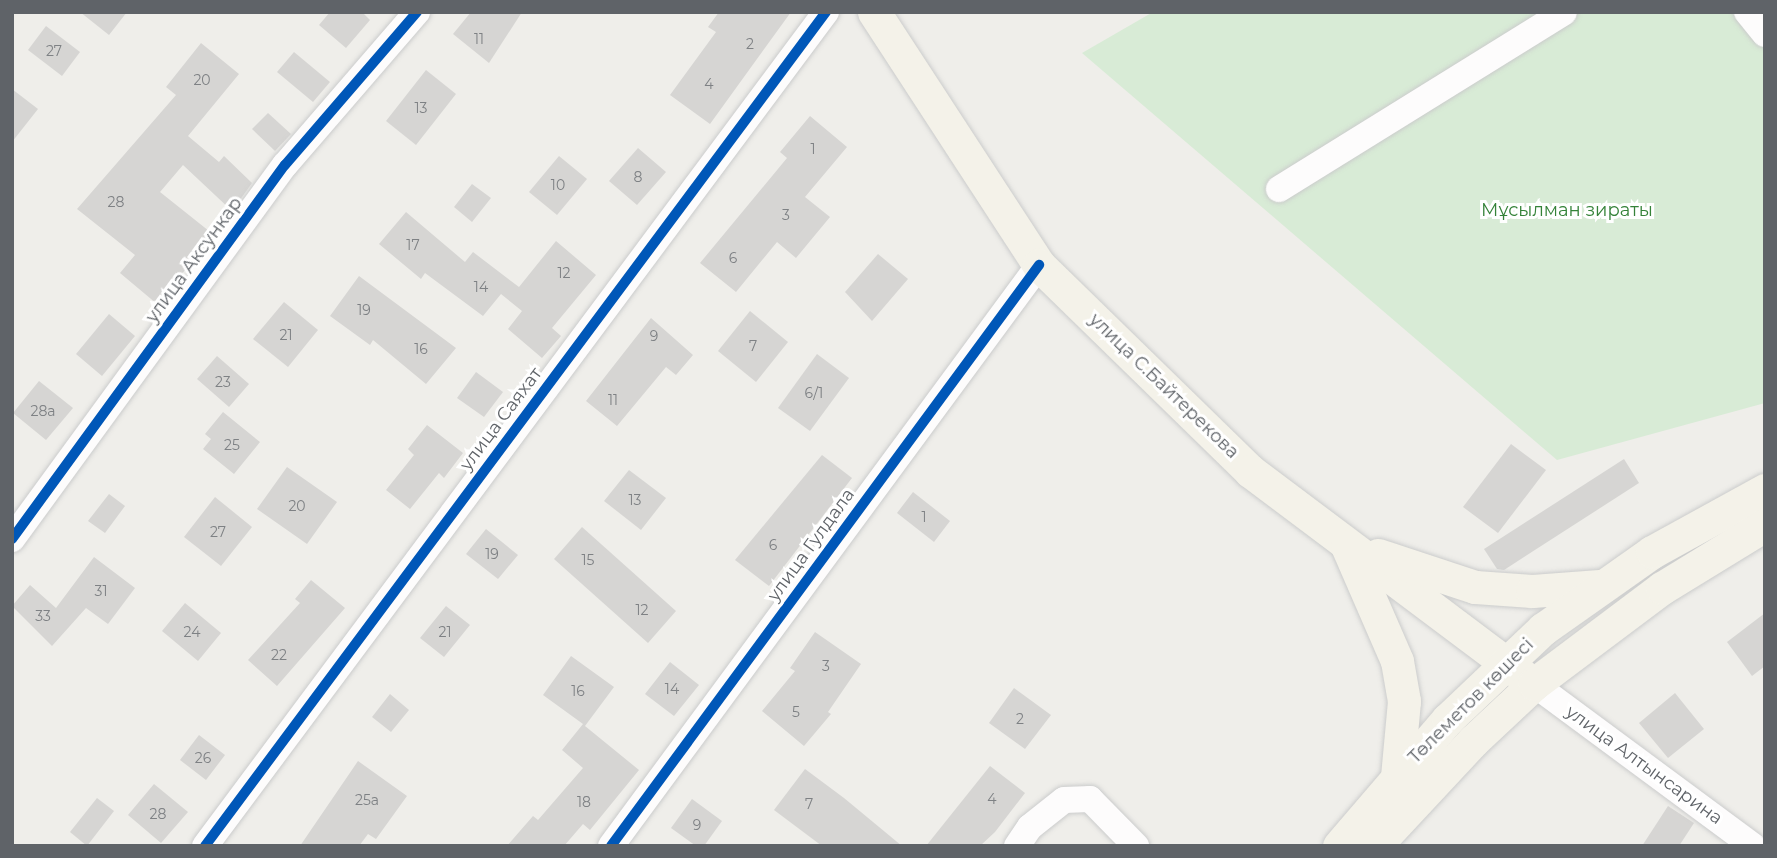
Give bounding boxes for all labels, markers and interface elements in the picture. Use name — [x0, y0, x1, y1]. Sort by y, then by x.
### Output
house number: 11 — [474, 31, 484, 47]
house number: 2 — [746, 36, 754, 52]
house number: 27 — [46, 43, 62, 59]
house number: 20 — [193, 72, 211, 88]
house number: 4 — [704, 76, 714, 92]
house number: 13 — [415, 100, 427, 116]
house number: 1 — [810, 141, 816, 157]
house number: 8 — [634, 169, 642, 185]
house number: 10 — [551, 177, 565, 193]
street label: улица Аксункар — [141, 193, 247, 327]
house number: 28 — [108, 194, 124, 210]
park label: Мұсылман зираты — [1481, 199, 1653, 221]
house number: 3 — [782, 207, 790, 223]
house number: 17 — [406, 237, 420, 253]
house number: 6 — [729, 250, 737, 266]
house number: 12 — [557, 265, 571, 281]
house number: 14 — [474, 279, 488, 295]
house number: 19 — [357, 302, 371, 318]
street label: улица С.Байтерекова — [1085, 309, 1243, 463]
house number: 21 — [279, 327, 293, 343]
house number: 9 — [650, 328, 658, 344]
house number: 7 — [749, 338, 757, 354]
house number: 16 — [414, 341, 428, 357]
street label: улица Саяхат — [455, 363, 547, 475]
house number: 23 — [215, 374, 231, 390]
house number: 6/1 — [805, 385, 823, 401]
house number: 11 — [608, 392, 618, 408]
house number: 28а — [30, 403, 56, 419]
house number: 25 — [224, 437, 240, 453]
street label: улица Гулдала — [763, 484, 859, 606]
house number: 13 — [629, 492, 641, 508]
house number: 20 — [288, 498, 306, 514]
house number: 1 — [921, 509, 927, 525]
house number: 27 — [210, 524, 226, 540]
house number: 6 — [769, 537, 777, 553]
house number: 19 — [485, 546, 499, 562]
house number: 15 — [582, 552, 594, 568]
house number: 31 — [95, 583, 107, 599]
house number: 12 — [635, 602, 649, 618]
house number: 33 — [35, 608, 51, 624]
house number: 24 — [184, 624, 200, 640]
house number: 21 — [438, 624, 452, 640]
street label: Төлеметов көшесі — [1404, 634, 1538, 768]
house number: 22 — [271, 647, 287, 663]
house number: 3 — [822, 658, 830, 674]
house number: 14 — [665, 681, 679, 697]
house number: 16 — [571, 683, 585, 699]
street label: улица Алтынсарина — [1561, 701, 1727, 829]
house number: 5 — [792, 704, 800, 720]
house number: 2 — [1016, 711, 1024, 727]
house number: 26 — [195, 750, 211, 766]
house number: 4 — [987, 791, 997, 807]
house number: 25а — [355, 792, 379, 808]
house number: 18 — [577, 794, 591, 810]
house number: 7 — [805, 796, 813, 812]
house number: 28 — [150, 806, 166, 822]
house number: 9 — [693, 817, 701, 833]

